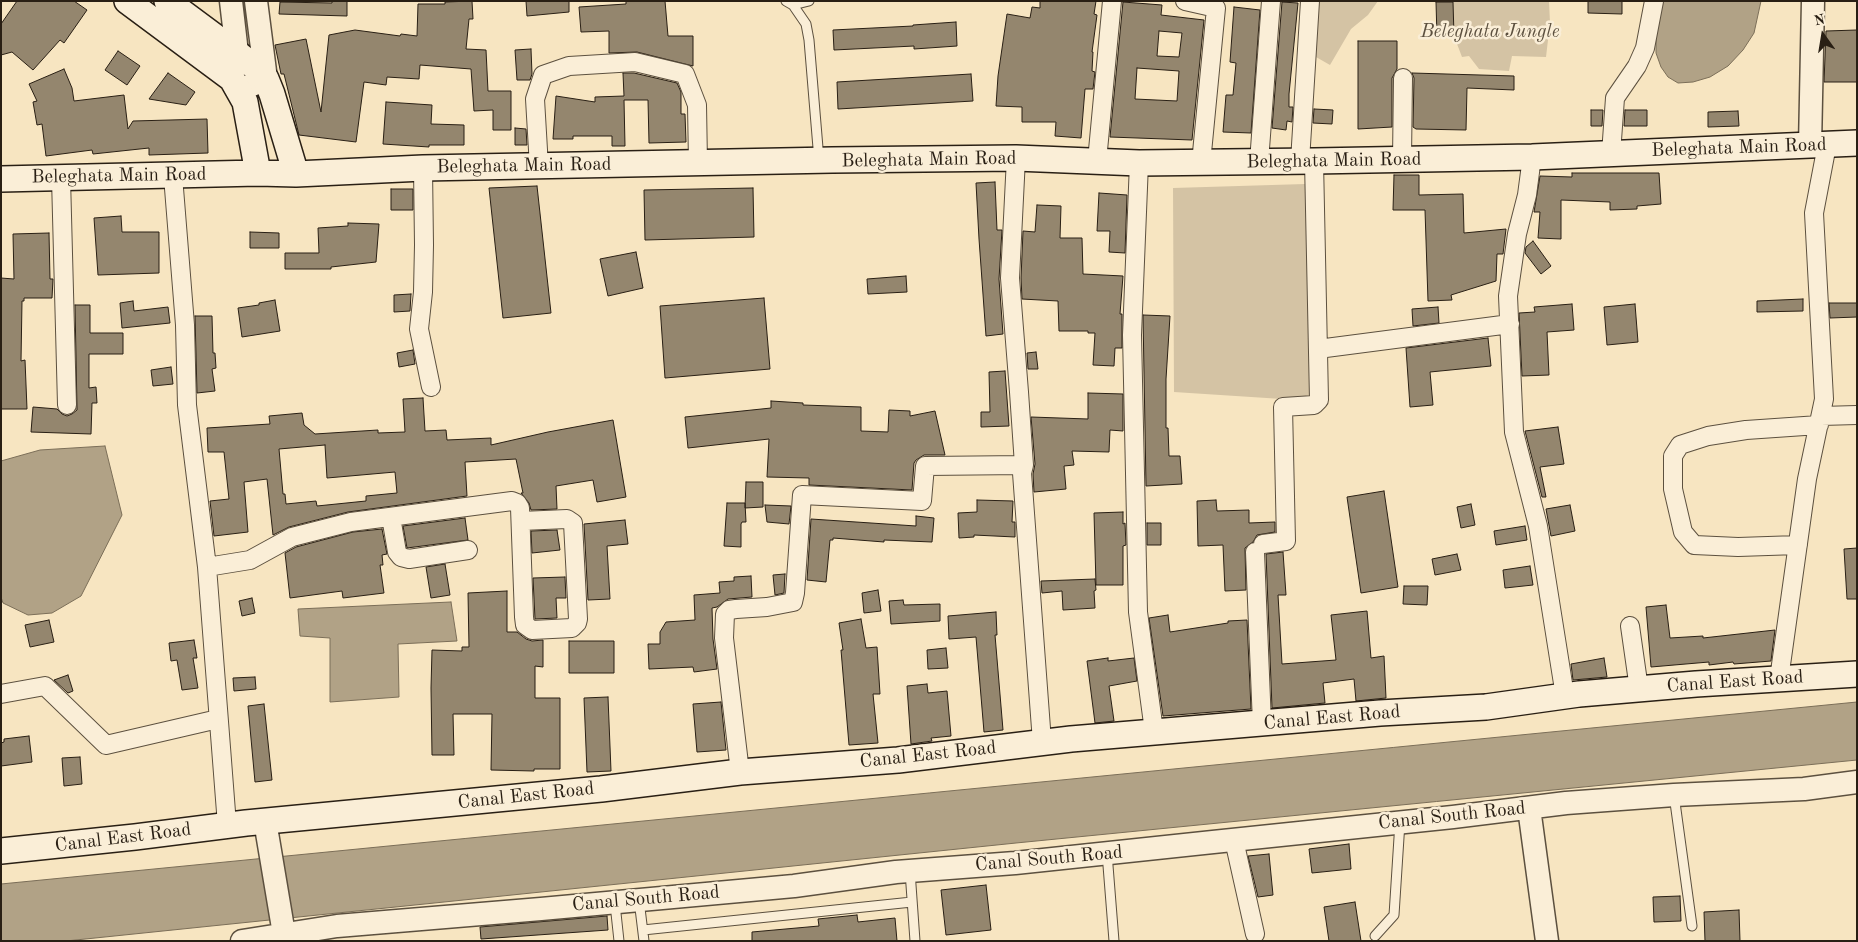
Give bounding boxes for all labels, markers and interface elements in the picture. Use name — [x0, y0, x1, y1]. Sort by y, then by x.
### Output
north arrow — [1798, 10, 1848, 60]
text: N — [1813, 12, 1826, 28]
park label: Beleghata Jungle — [1420, 21, 1560, 43]
street label: Beleghata Main Road — [1651, 134, 1827, 162]
street label: Beleghata Main Road — [841, 147, 1017, 173]
street label: Beleghata Main Road — [1246, 148, 1422, 174]
street label: Beleghata Main Road — [436, 153, 612, 179]
street label: Beleghata Main Road — [31, 163, 207, 189]
street label: Canal East Road — [1666, 666, 1804, 698]
street label: Canal East Road — [1263, 701, 1401, 735]
street label: Canal East Road — [859, 736, 997, 774]
street label: Canal East Road — [457, 777, 595, 815]
street label: Canal South Road — [1377, 797, 1527, 835]
street label: Canal East Road — [53, 818, 193, 858]
street label: Canal South Road — [974, 841, 1124, 877]
street label: Canal South Road — [571, 881, 721, 917]

